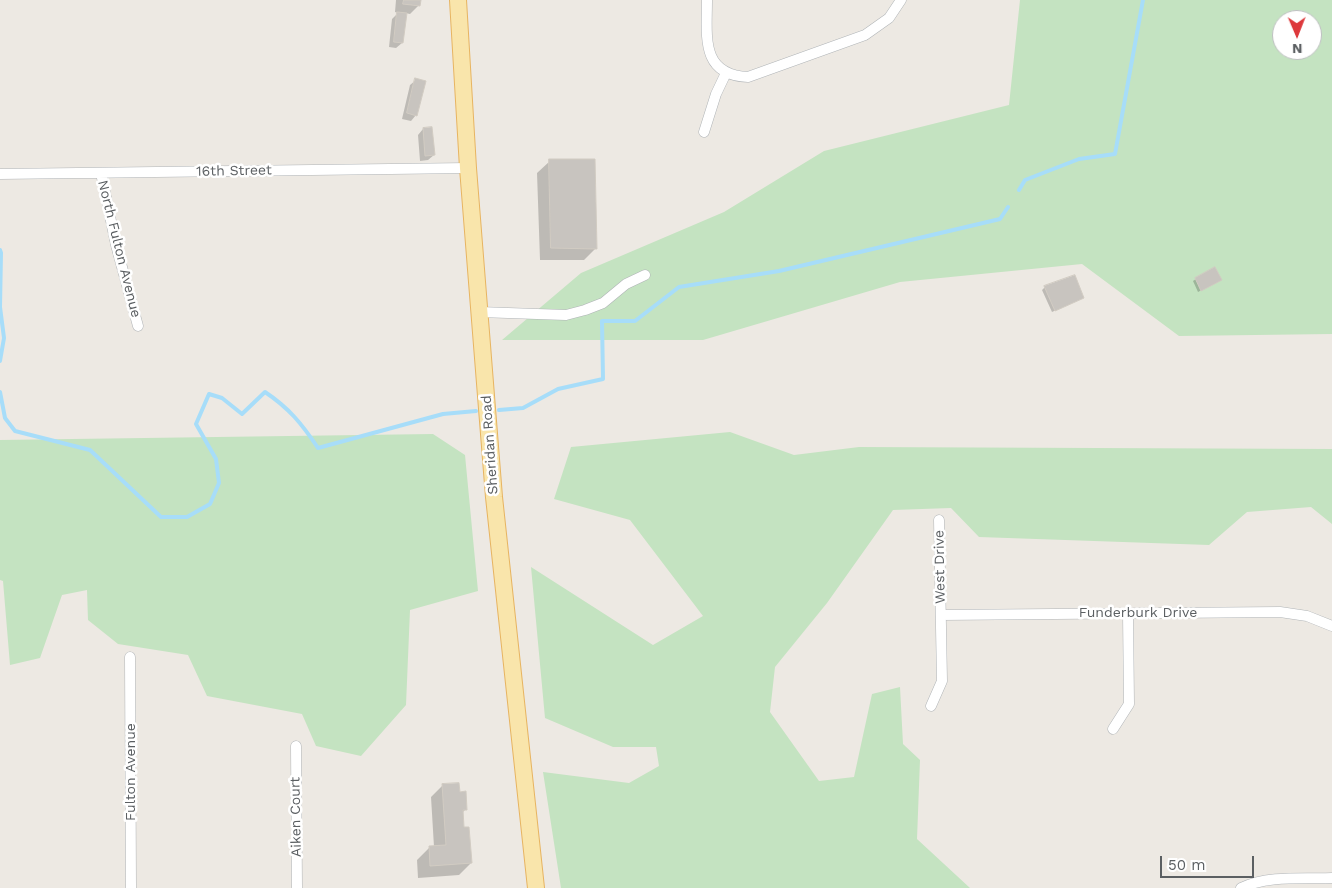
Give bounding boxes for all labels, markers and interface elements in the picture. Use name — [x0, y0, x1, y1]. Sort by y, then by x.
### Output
north arrow — [1272, 10, 1322, 60]
text: N — [1292, 41, 1303, 57]
street label: 16th Street — [196, 162, 272, 180]
street label: North Fulton Avenue — [94, 179, 144, 319]
street label: Sheridan Road — [478, 395, 502, 495]
street label: West Drive — [931, 530, 949, 604]
street label: Funderburk Drive — [1079, 605, 1197, 621]
street label: Fulton Avenue — [123, 723, 139, 821]
street label: Aiken Court — [287, 777, 305, 857]
scale bar — [1162, 846, 1256, 878]
text: 50 m — [1168, 856, 1205, 874]

